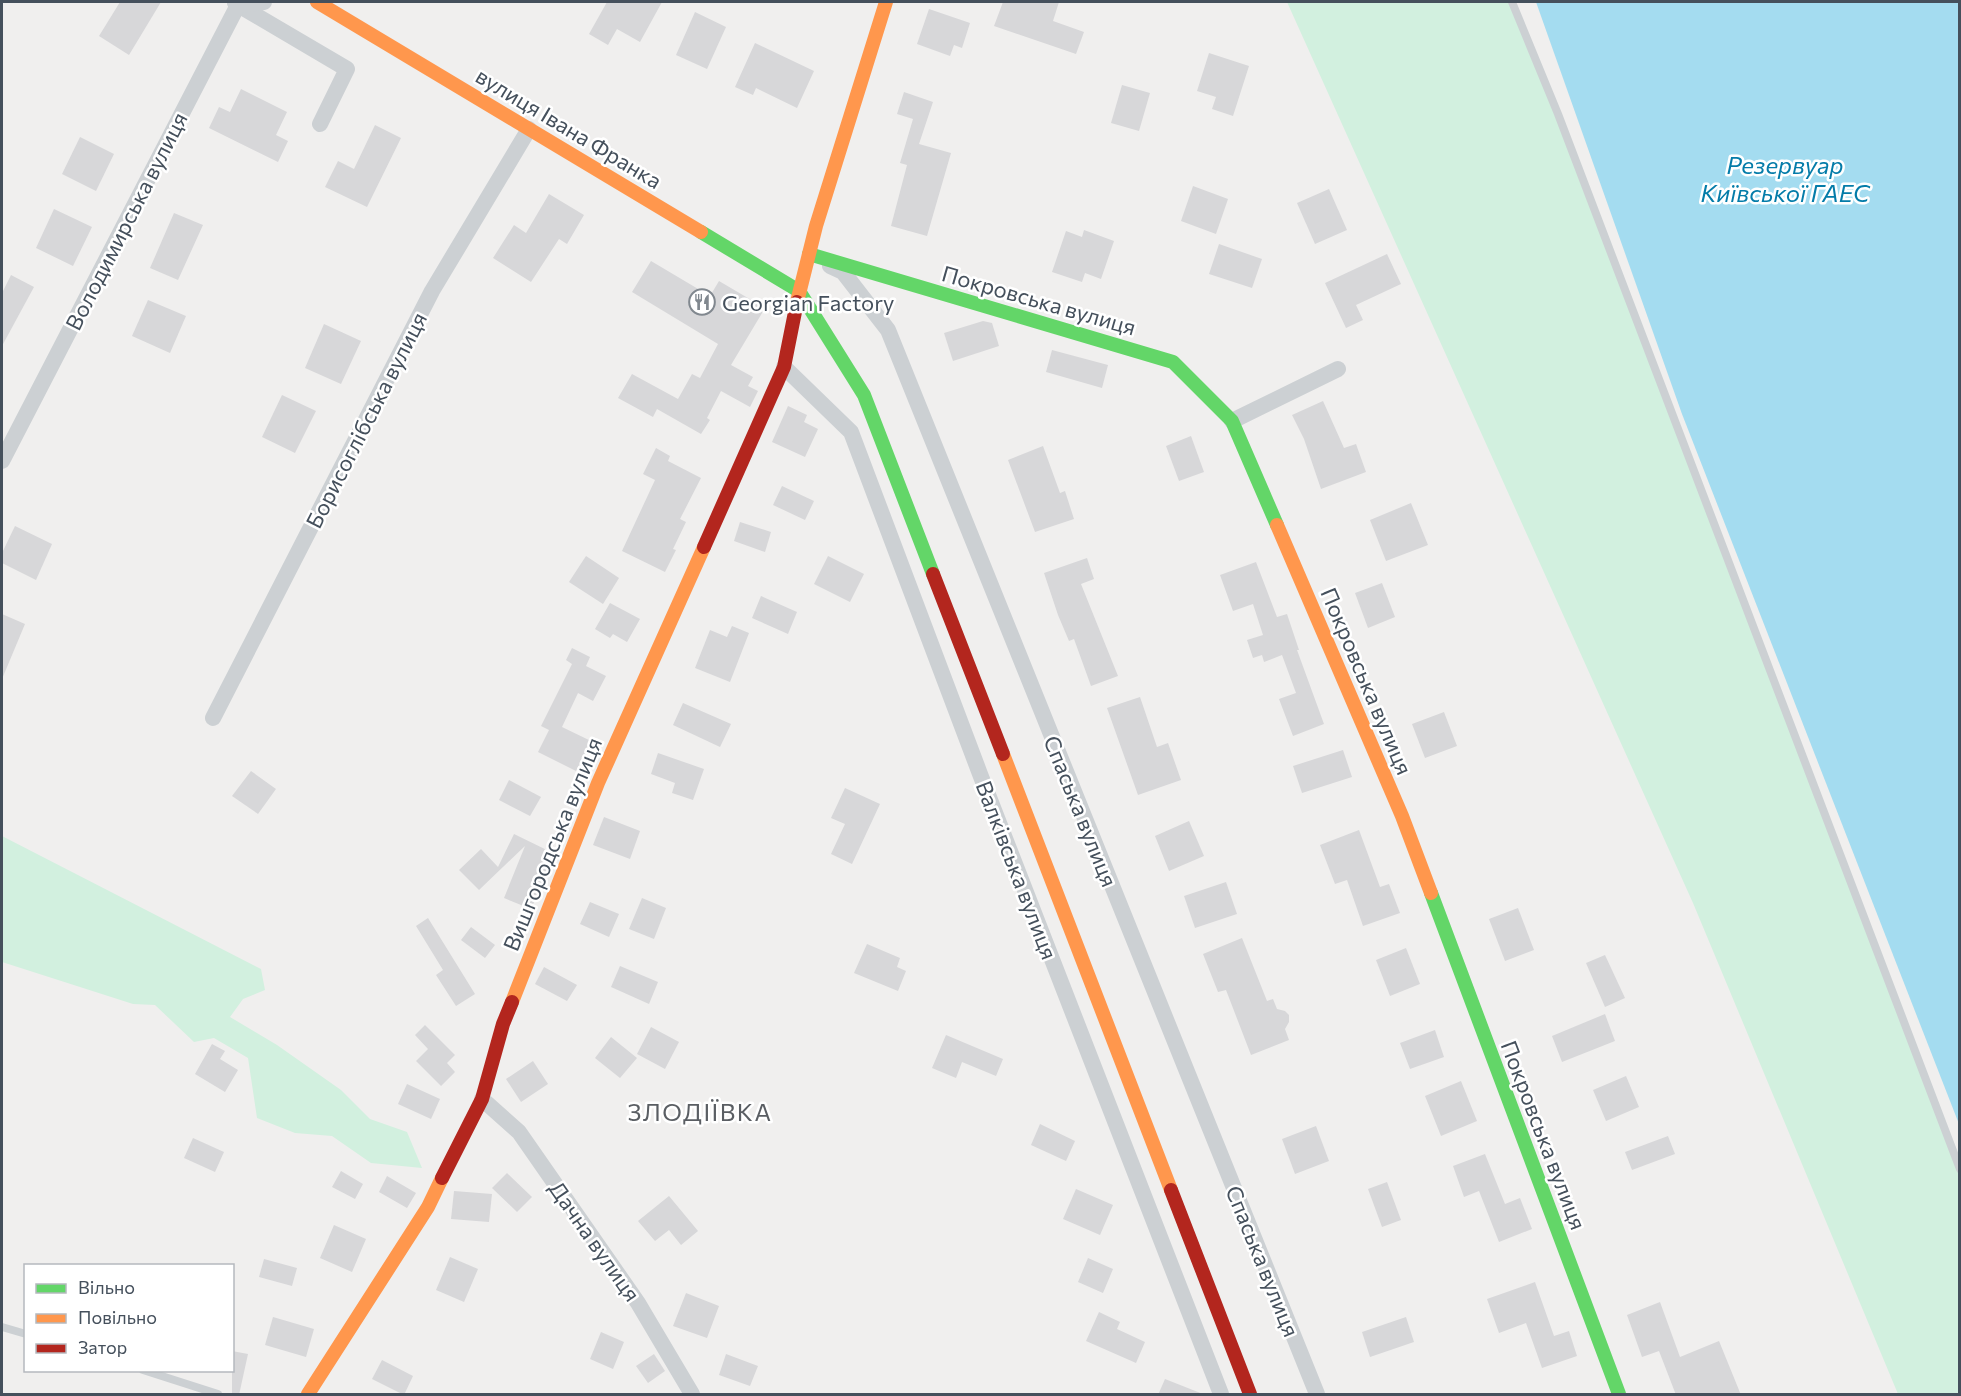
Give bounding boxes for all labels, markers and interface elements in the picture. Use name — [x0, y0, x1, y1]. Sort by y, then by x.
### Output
street label: вулиця Івана Франка — [471, 62, 667, 194]
street label: Володимирська вулиця — [59, 107, 193, 335]
water label: Резервуар Київської ГАЕС — [1700, 150, 1871, 207]
street label: Покровська вулиця — [939, 259, 1139, 341]
restaurant icon: Georgian Factory — [687, 287, 717, 317]
place label: Georgian Factory — [722, 289, 894, 316]
street label: Борисоглібська вулиця — [300, 307, 432, 533]
street label: Покровська вулиця — [1315, 583, 1419, 779]
street label: Спаська вулиця — [1038, 732, 1124, 890]
street label: Вишгородська вулиця — [497, 733, 607, 955]
street label: Валківська вулиця — [971, 777, 1063, 963]
street label: Покровська вулиця — [1495, 1037, 1593, 1233]
district label: ЗЛОДІЇВКА — [628, 1097, 772, 1126]
street label: Дачна вулиця — [544, 1176, 646, 1306]
street label: Спаська вулиця — [1220, 1182, 1306, 1340]
legend — [24, 1264, 234, 1372]
text: Вільно — [78, 1276, 135, 1298]
text: Повільно — [78, 1306, 157, 1328]
text: Затор — [78, 1336, 127, 1358]

